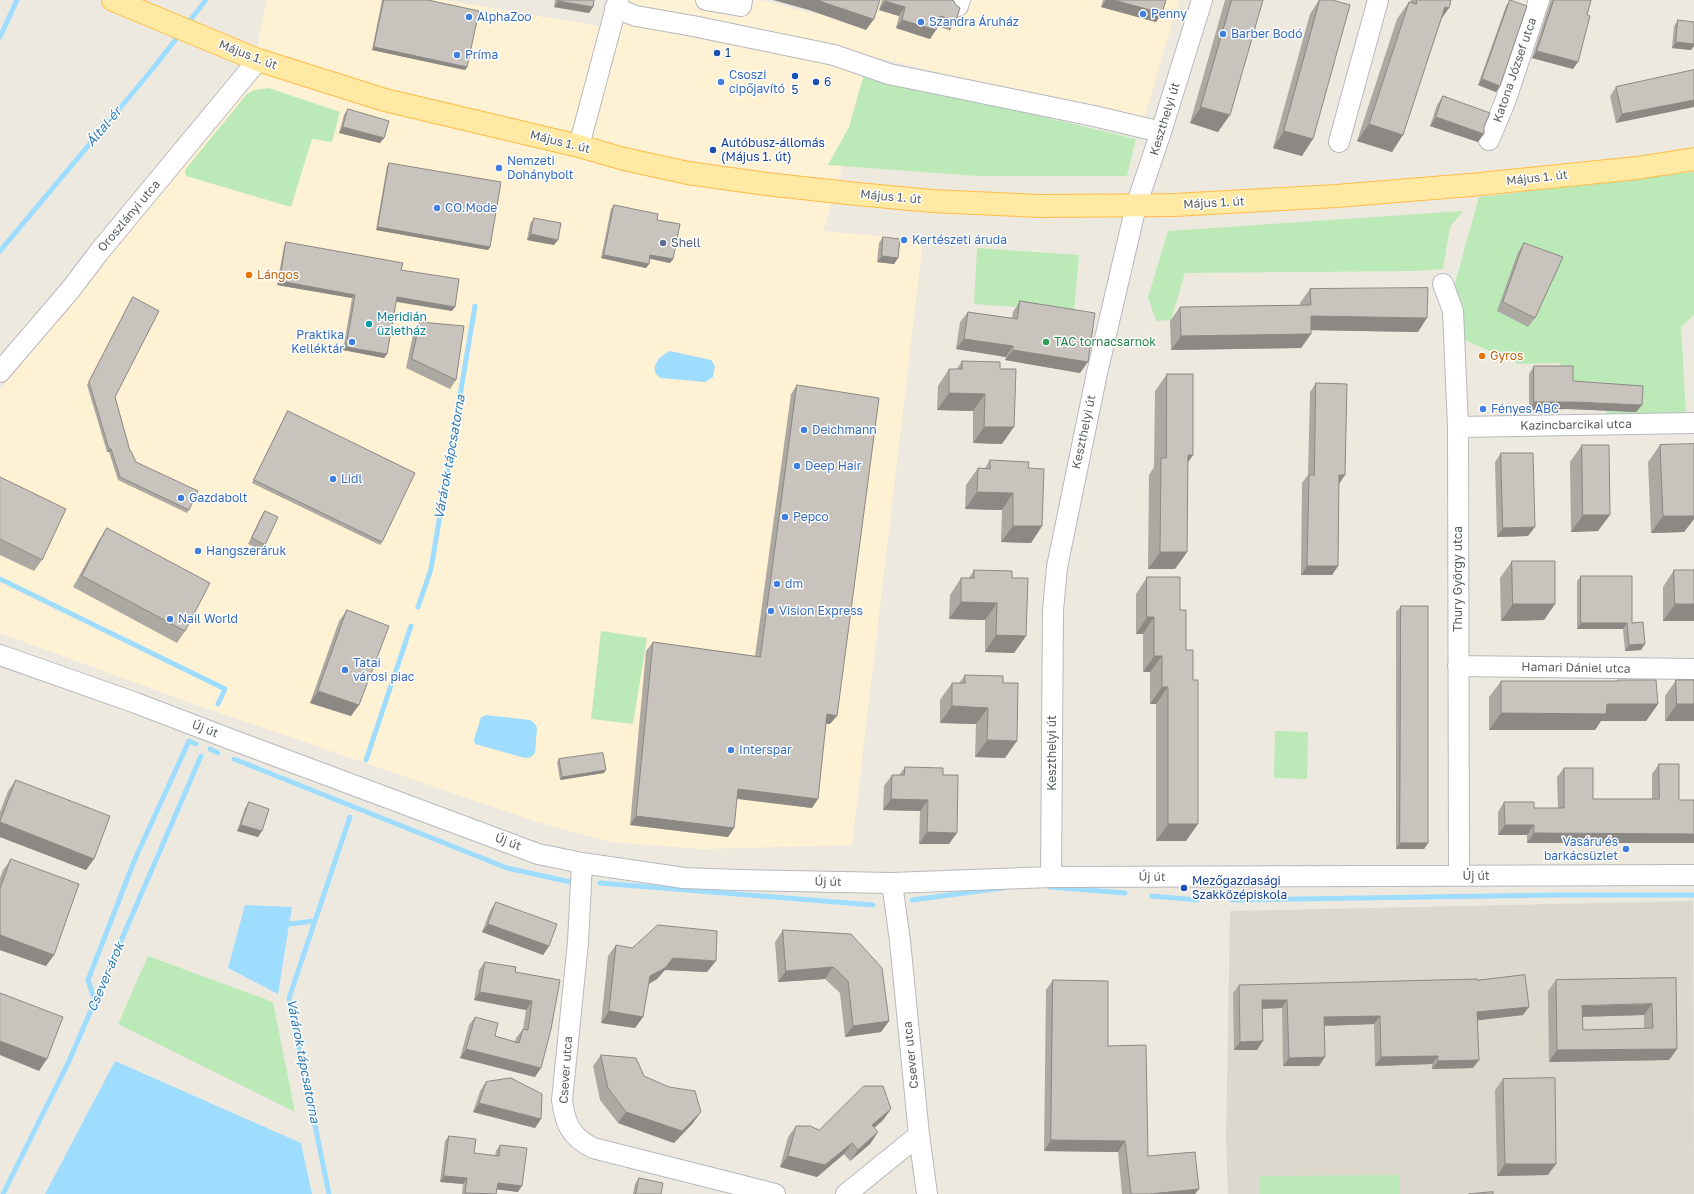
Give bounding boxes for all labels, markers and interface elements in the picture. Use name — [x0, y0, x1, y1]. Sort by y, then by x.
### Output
place label: Penny — [1151, 7, 1187, 21]
marker: Penny — [1138, 9, 1148, 19]
place label: AlphaZoo — [477, 10, 532, 24]
marker: AlphaZoo — [464, 12, 474, 22]
place label: Szandra Áruház — [929, 15, 1019, 29]
street label: Katona József utca — [1490, 16, 1540, 124]
marker: Szandra Áruház — [916, 17, 926, 27]
place label: Barber Bodó — [1231, 27, 1302, 41]
marker: Barber Bodó — [1218, 29, 1228, 39]
street label: Május 1. út — [217, 37, 279, 73]
place label: 1 — [725, 46, 731, 60]
place label: Príma — [465, 48, 498, 62]
marker: 1 — [712, 48, 722, 58]
marker: Príma — [452, 50, 462, 60]
place label: Csoszi cipőjavító — [729, 68, 785, 96]
marker: 5 — [790, 71, 800, 81]
place label: 6 — [824, 75, 831, 89]
marker: Csoszi cipőjavító — [716, 77, 726, 87]
marker: 6 — [811, 77, 821, 87]
street label: Keszthelyi út — [1147, 81, 1183, 157]
place label: 5 — [792, 83, 798, 97]
water label: Által-ér — [83, 104, 125, 150]
street label: Május 1. út — [528, 128, 592, 156]
place label: Autóbusz-állomás (Május 1. út) — [721, 136, 825, 164]
marker: Autóbusz-állomás (Május 1. út) — [708, 145, 718, 155]
place label: Nemzeti Dohánybolt — [507, 154, 574, 182]
marker: Nemzeti Dohánybolt — [494, 163, 504, 173]
street label: Május 1. út — [1506, 168, 1568, 188]
street label: Oroszlányi utca — [95, 177, 163, 255]
street label: Május 1. út — [860, 187, 922, 207]
street label: Május 1. út — [1183, 194, 1245, 212]
place label: CO.Mode — [445, 201, 497, 215]
marker: CO.Mode — [432, 203, 442, 213]
place label: Kertészeti áruda — [912, 233, 1007, 247]
marker: Kertészeti áruda — [899, 235, 909, 245]
place label: Shell — [671, 236, 701, 250]
marker: Shell — [658, 238, 668, 248]
place label: Lángos — [257, 268, 299, 282]
marker: Lángos — [244, 270, 254, 280]
place label: Meridián üzletház — [377, 310, 427, 338]
marker: Meridián üzletház — [364, 319, 374, 329]
place label: Praktika Kelléktár — [291, 328, 344, 356]
place label: TAC tornacsarnok — [1054, 335, 1156, 349]
marker: Praktika Kelléktár — [347, 337, 357, 347]
marker: TAC tornacsarnok — [1041, 337, 1051, 347]
place label: Gyros — [1490, 349, 1523, 363]
marker: Gyros — [1477, 351, 1487, 361]
water label: Várárok tápcsatorna — [431, 394, 469, 520]
street label: Keszthelyi út — [1069, 394, 1099, 470]
place label: Fényes ABC — [1491, 402, 1559, 416]
marker: Fényes ABC — [1478, 404, 1488, 414]
street label: Kazincbarcikai utca — [1520, 417, 1632, 433]
place label: Deichmann — [812, 423, 877, 437]
marker: Deichmann — [799, 425, 809, 435]
place label: Deep Hair — [805, 459, 861, 473]
marker: Deep Hair — [792, 461, 802, 471]
place label: Lidl — [341, 472, 362, 486]
marker: Lidl — [328, 474, 338, 484]
place label: Gazdabolt — [189, 491, 247, 505]
marker: Gazdabolt — [176, 493, 186, 503]
place label: Pepco — [793, 510, 829, 524]
marker: Pepco — [780, 512, 790, 522]
street label: Thury György utca — [1451, 526, 1465, 632]
place label: Hangszeráruk — [206, 544, 286, 558]
marker: Hangszeráruk — [193, 546, 203, 556]
place label: dm — [785, 577, 803, 591]
marker: dm — [772, 579, 782, 589]
place label: Vision Express — [779, 604, 863, 618]
marker: Vision Express — [766, 606, 776, 616]
place label: Nail World — [178, 612, 238, 626]
marker: Nail World — [165, 614, 175, 624]
place label: Tatai városi piac — [353, 656, 414, 684]
street label: Hamari Dániel utca — [1521, 660, 1631, 676]
marker: Tatai városi piac — [340, 665, 350, 675]
street label: Keszthelyi út — [1045, 715, 1059, 791]
street label: Új út — [190, 717, 220, 741]
place label: Interspar — [739, 743, 792, 757]
marker: Interspar — [726, 745, 736, 755]
street label: Új út — [493, 830, 523, 854]
place label: Vasáru és barkácsüzlet — [1544, 835, 1618, 863]
marker: Vasáru és barkácsüzlet — [1621, 844, 1631, 854]
street label: Új út — [1462, 869, 1490, 883]
street label: Új út — [1138, 870, 1166, 884]
place label: Mezőgazdasági Szakközépiskola — [1192, 874, 1287, 902]
street label: Új út — [814, 875, 842, 889]
marker: Mezőgazdasági Szakközépiskola — [1179, 883, 1189, 893]
water label: Csever-árok — [84, 940, 128, 1014]
water label: Várárok tápcsatorna — [283, 998, 323, 1124]
street label: Csever utca — [900, 1021, 922, 1089]
street label: Csever utca — [556, 1036, 576, 1104]

